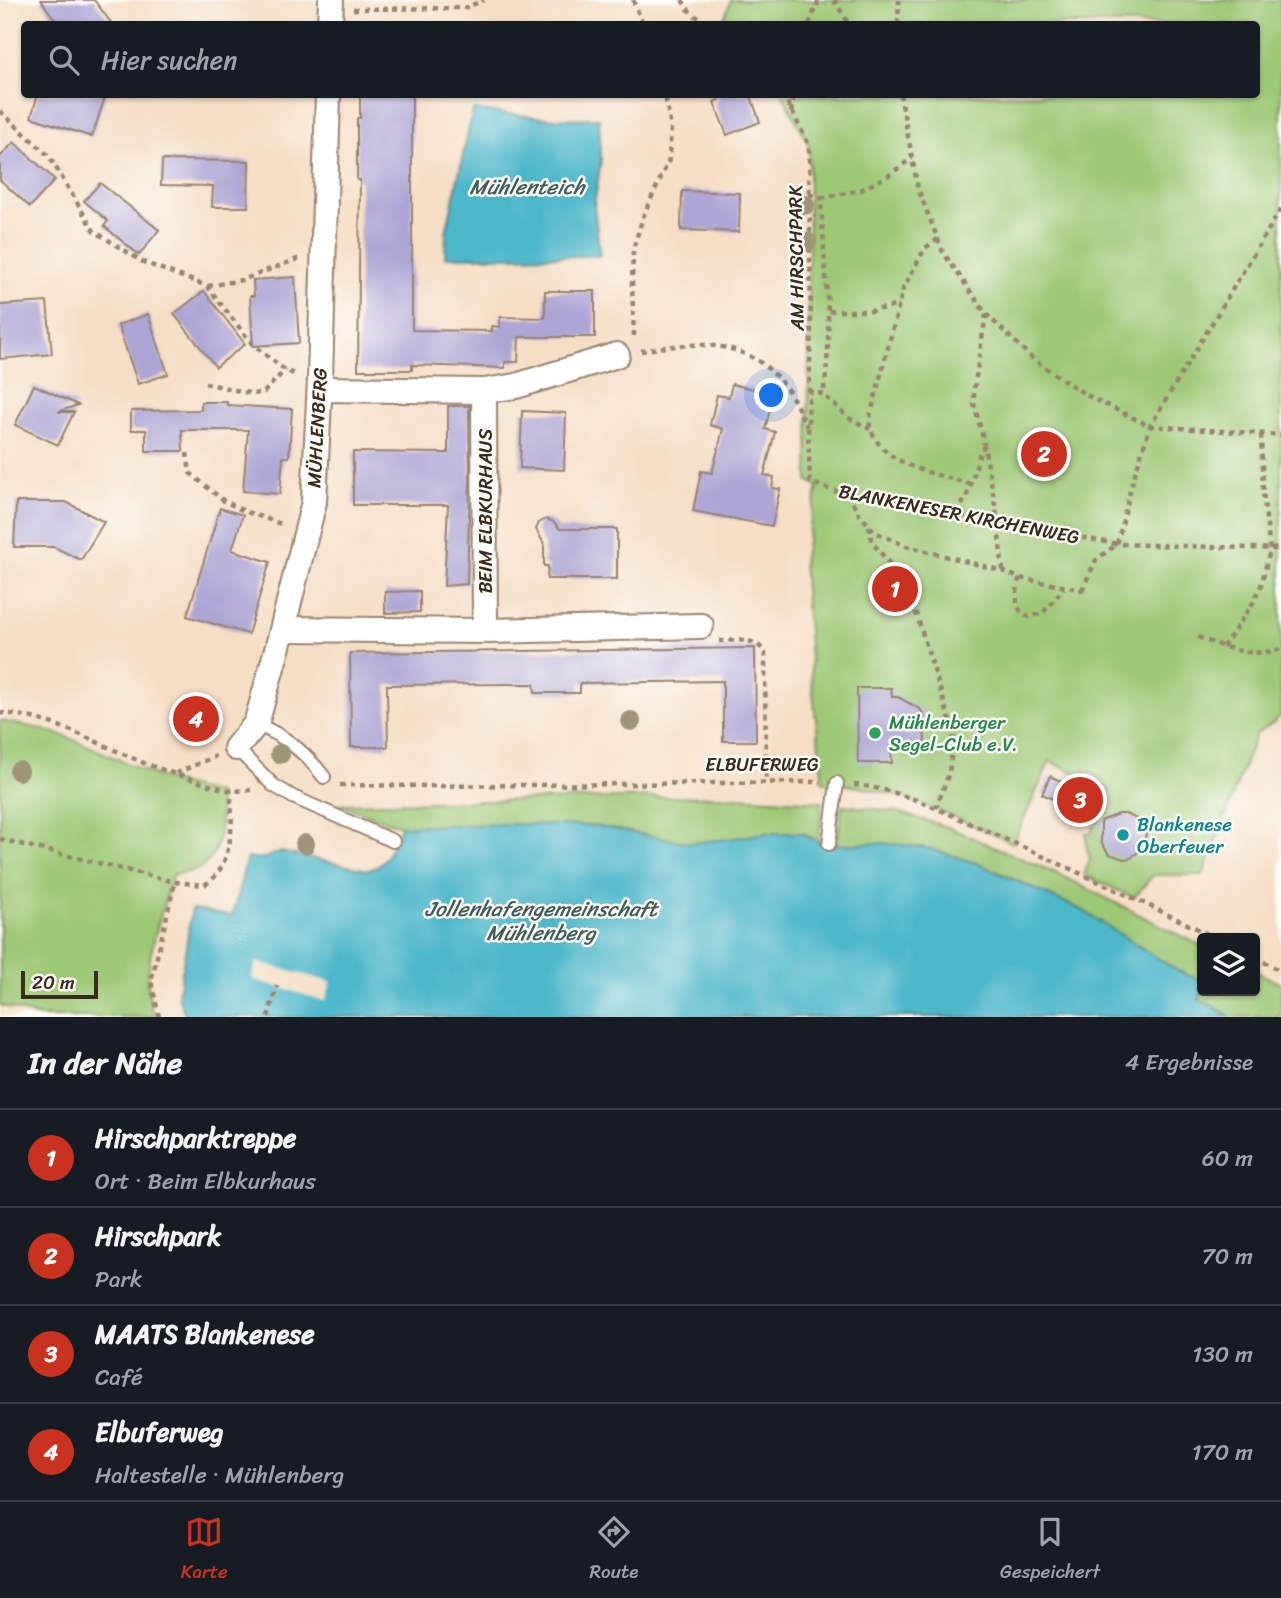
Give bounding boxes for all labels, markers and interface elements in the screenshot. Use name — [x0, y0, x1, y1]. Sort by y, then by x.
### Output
search box — [21, 21, 1260, 98]
text: Hier suchen — [101, 37, 237, 83]
icon: search — [45, 41, 83, 79]
water label: Mühlenteich — [470, 168, 586, 206]
street label: AM HIRSCHPARK — [778, 184, 814, 332]
street label: MÜHLENBERG — [297, 367, 337, 489]
your location — [754, 378, 788, 412]
street label: BEIM ELBKURHAUS — [469, 428, 502, 594]
pin: 2 — [1021, 428, 1067, 480]
street label: BLANKENESER KIRCHENWEG — [836, 474, 1082, 554]
pin: 1 — [872, 563, 918, 615]
pin: 4 — [173, 693, 219, 745]
place label: Mühlenberger Segel-Club e.V. — [889, 706, 1018, 761]
marker: Mühlenberger Segel-Club e.V. — [867, 725, 883, 741]
street label: ELBUFERWEG — [705, 748, 819, 781]
pin: 3 — [1057, 774, 1103, 826]
place label: Blankenese Oberfeuer — [1137, 808, 1232, 863]
marker: Blankenese Oberfeuer — [1115, 827, 1131, 843]
water label: Jollenhafengemeinschaft Mühlenberg — [425, 890, 660, 952]
map controls — [1197, 933, 1260, 996]
button: layers — [1197, 933, 1260, 996]
text: 20 m — [32, 966, 75, 999]
scale bar — [21, 968, 98, 1000]
text: In der Nähe — [28, 1036, 182, 1090]
text: 4 Ergebnisse — [1125, 1042, 1253, 1083]
text: Hirschparktreppe — [95, 1115, 296, 1161]
text: 1 — [46, 1138, 56, 1179]
text: 60 m — [1202, 1138, 1253, 1179]
text: Ort · Beim Elbkurhaus — [95, 1161, 316, 1202]
text: Hirschpark — [95, 1213, 221, 1259]
text: 2 — [44, 1236, 58, 1277]
text: 70 m — [1202, 1236, 1253, 1277]
text: Park — [95, 1259, 142, 1300]
text: MAATS Blankenese — [95, 1311, 315, 1357]
text: 3 — [45, 1334, 57, 1375]
text: 130 m — [1192, 1334, 1253, 1375]
text: Café — [95, 1357, 143, 1398]
text: Elbuferweg — [95, 1409, 224, 1455]
text: 4 — [44, 1432, 58, 1473]
text: 170 m — [1192, 1432, 1253, 1473]
text: Haltestelle · Mühlenberg — [95, 1455, 344, 1496]
tab: Karte — [181, 1513, 228, 1588]
tab: Route — [590, 1513, 638, 1588]
tab: Gespeichert — [1000, 1513, 1100, 1588]

